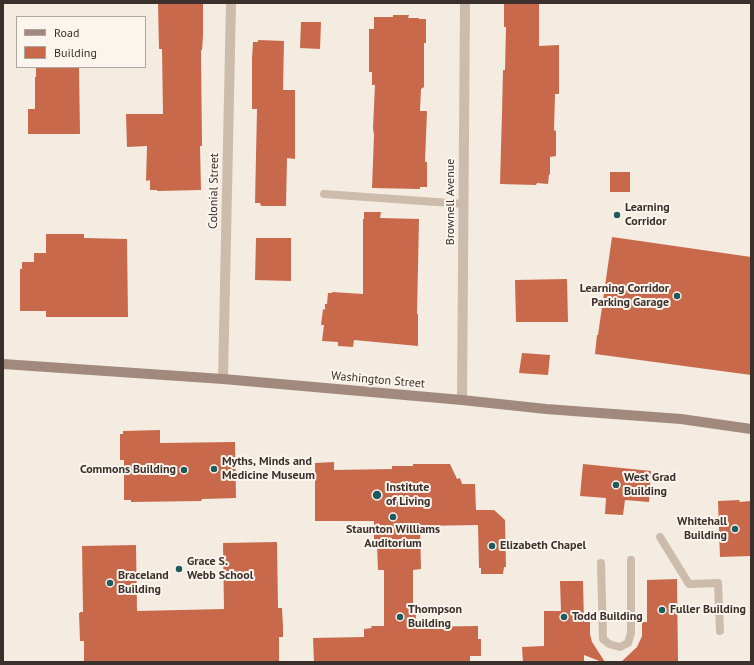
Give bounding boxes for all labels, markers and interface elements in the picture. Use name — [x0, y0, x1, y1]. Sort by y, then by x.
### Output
legend — [16, 16, 146, 68]
text: Road — [54, 25, 79, 40]
text: Building — [54, 45, 97, 60]
street label: Colonial Street — [206, 153, 222, 229]
street label: Brownell Avenue — [444, 159, 458, 245]
place label: Learning Corridor — [625, 201, 670, 229]
marker: Learning Corridor — [612, 210, 622, 220]
place label: Learning Corridor Parking Garage — [580, 282, 669, 310]
marker: Learning Corridor Parking Garage — [672, 291, 682, 301]
street label: Washington Street — [331, 369, 425, 391]
place label: Myths, Minds and Medicine Museum — [222, 455, 315, 483]
place label: Commons Building — [80, 463, 176, 477]
marker: Myths, Minds and Medicine Museum — [209, 464, 219, 474]
marker: Commons Building — [179, 465, 189, 475]
place label: West Grad Building — [624, 471, 676, 499]
marker: West Grad Building — [611, 480, 621, 490]
place label: Institute of Living — [386, 481, 431, 509]
marker: Institute of Living — [371, 489, 383, 501]
marker: Staunton Williams Auditorium — [388, 512, 398, 522]
place label: Whitehall Building — [677, 515, 727, 543]
place label: Staunton Williams Auditorium — [346, 523, 440, 551]
marker: Whitehall Building — [730, 524, 740, 534]
place label: Elizabeth Chapel — [500, 539, 586, 553]
marker: Elizabeth Chapel — [487, 541, 497, 551]
place label: Grace S. Webb School — [187, 555, 253, 583]
marker: Grace S. Webb School — [174, 564, 184, 574]
place label: Braceland Building — [118, 569, 169, 597]
marker: Braceland Building — [105, 578, 115, 588]
place label: Thompson Building — [408, 603, 462, 631]
place label: Fuller Building — [670, 603, 746, 617]
marker: Fuller Building — [657, 605, 667, 615]
place label: Todd Building — [572, 610, 643, 624]
marker: Thompson Building — [395, 612, 405, 622]
marker: Todd Building — [559, 612, 569, 622]

